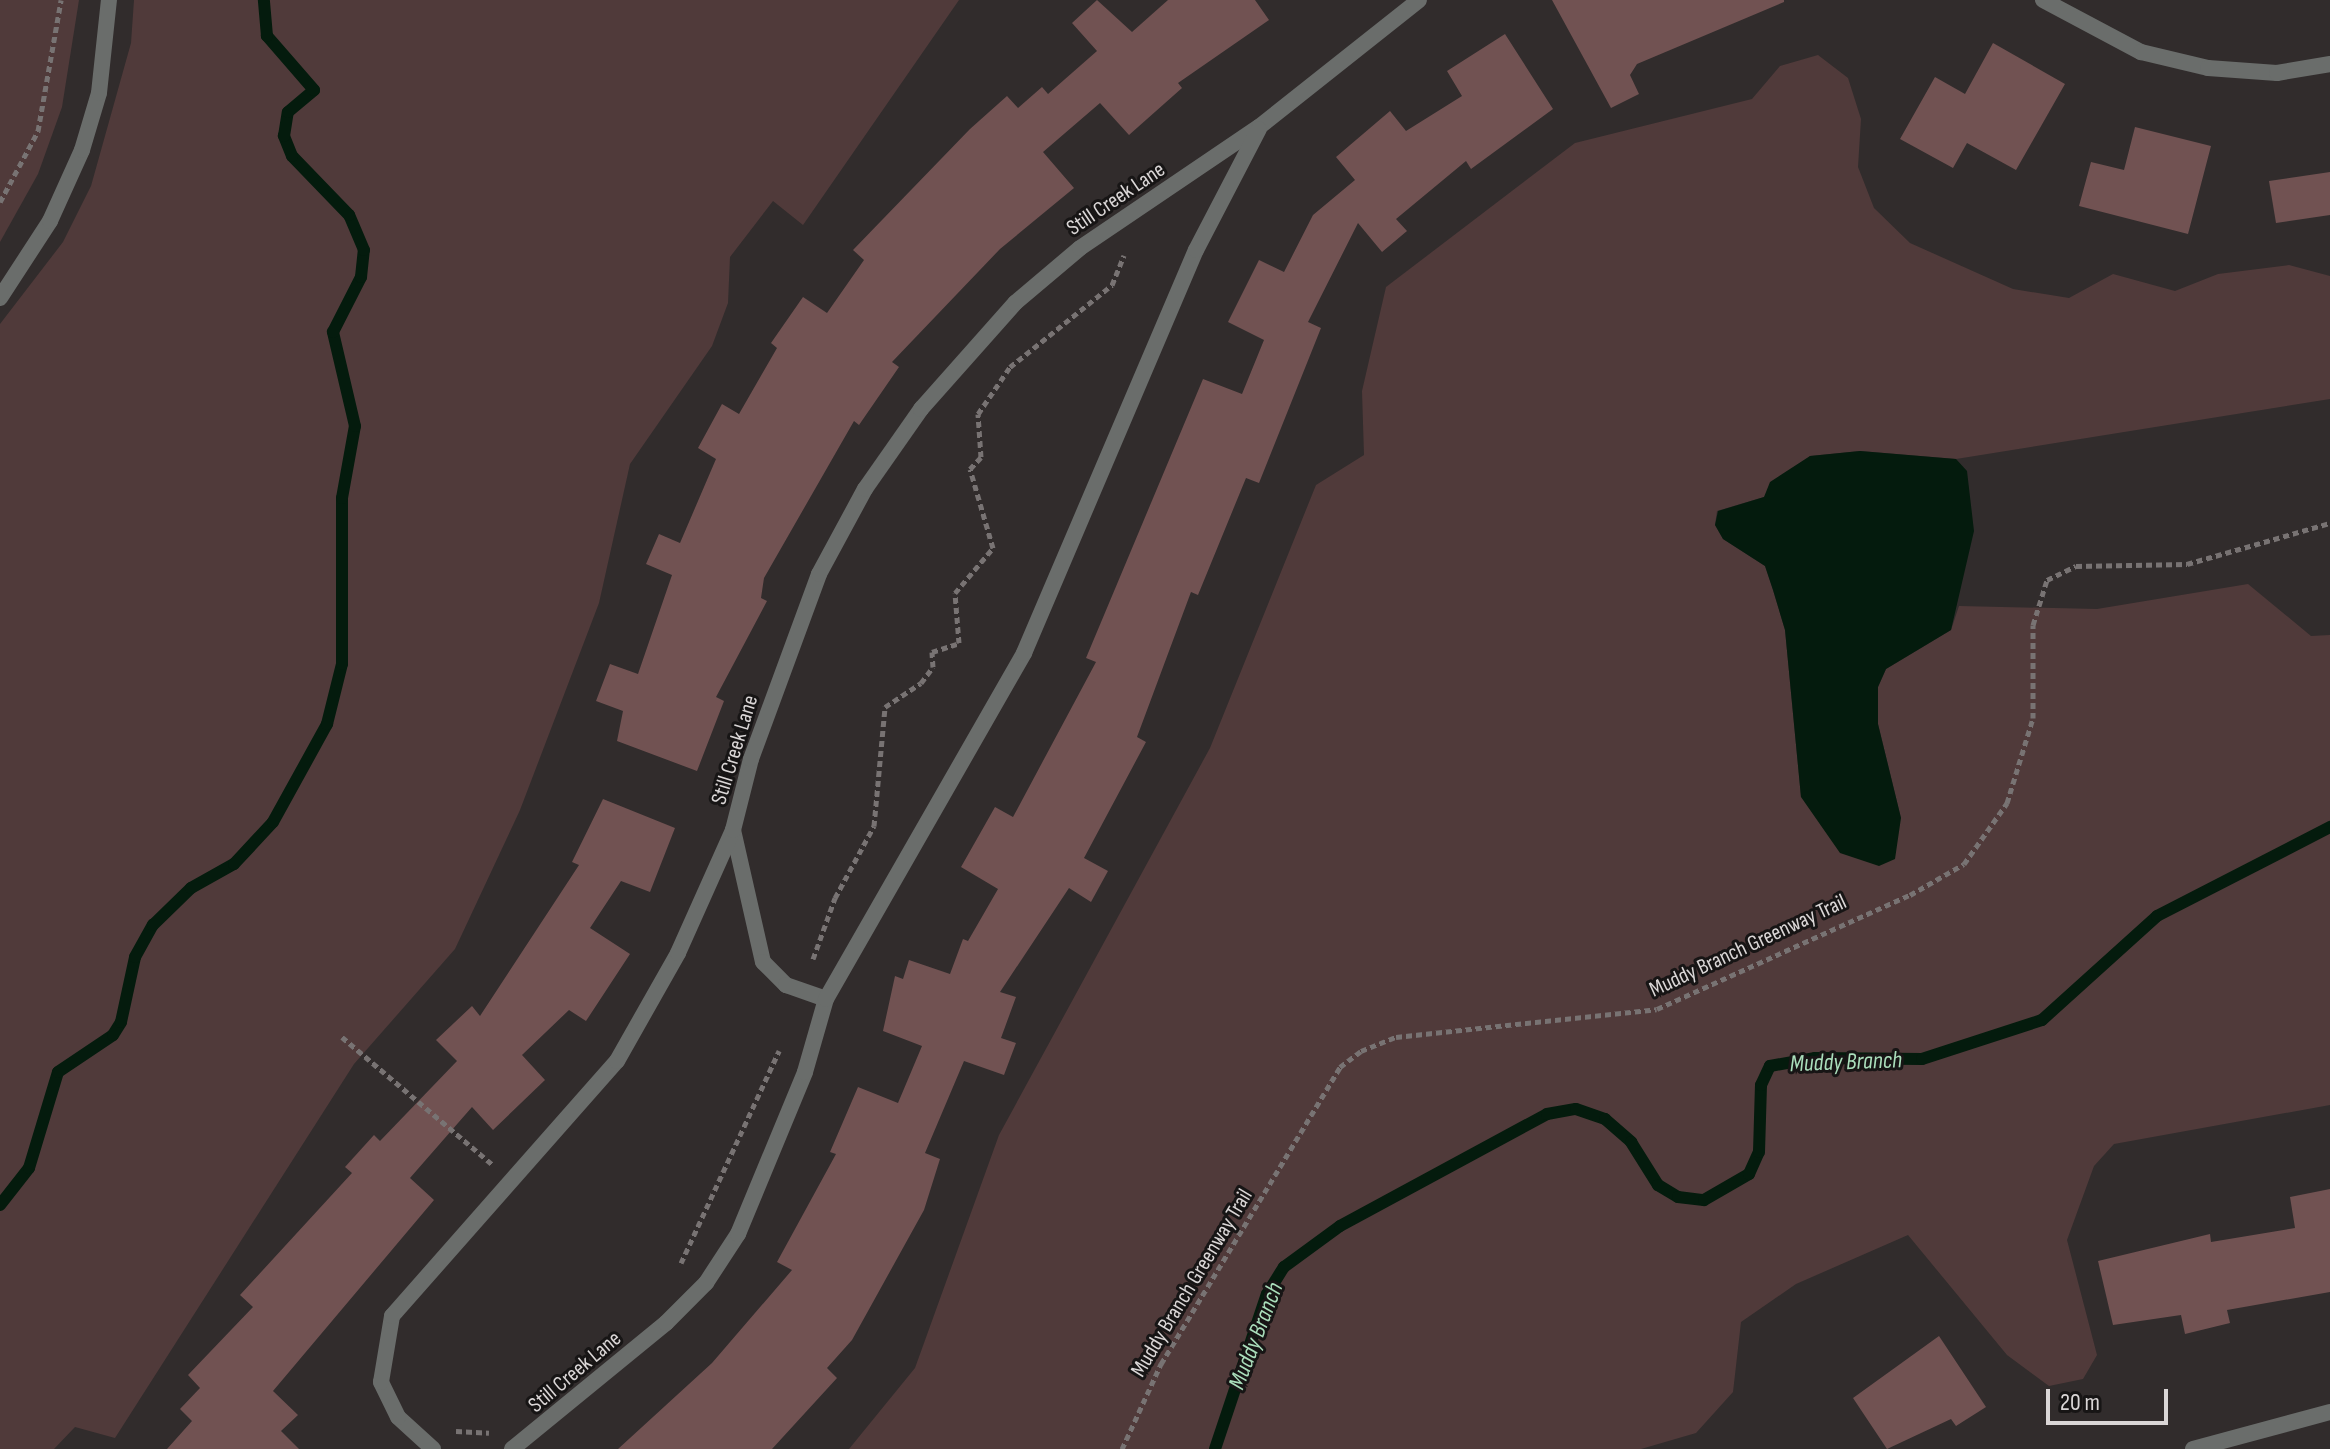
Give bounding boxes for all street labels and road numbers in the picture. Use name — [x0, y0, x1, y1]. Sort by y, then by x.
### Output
street label: Still Creek Lane — [1062, 156, 1170, 242]
street label: Still Creek Lane — [706, 692, 764, 808]
street label: Muddy Branch Greenway Trail — [1645, 889, 1851, 1003]
street label: Muddy Branch Greenway Trail — [1125, 1184, 1259, 1382]
street label: Still Creek Lane — [523, 1326, 627, 1418]

